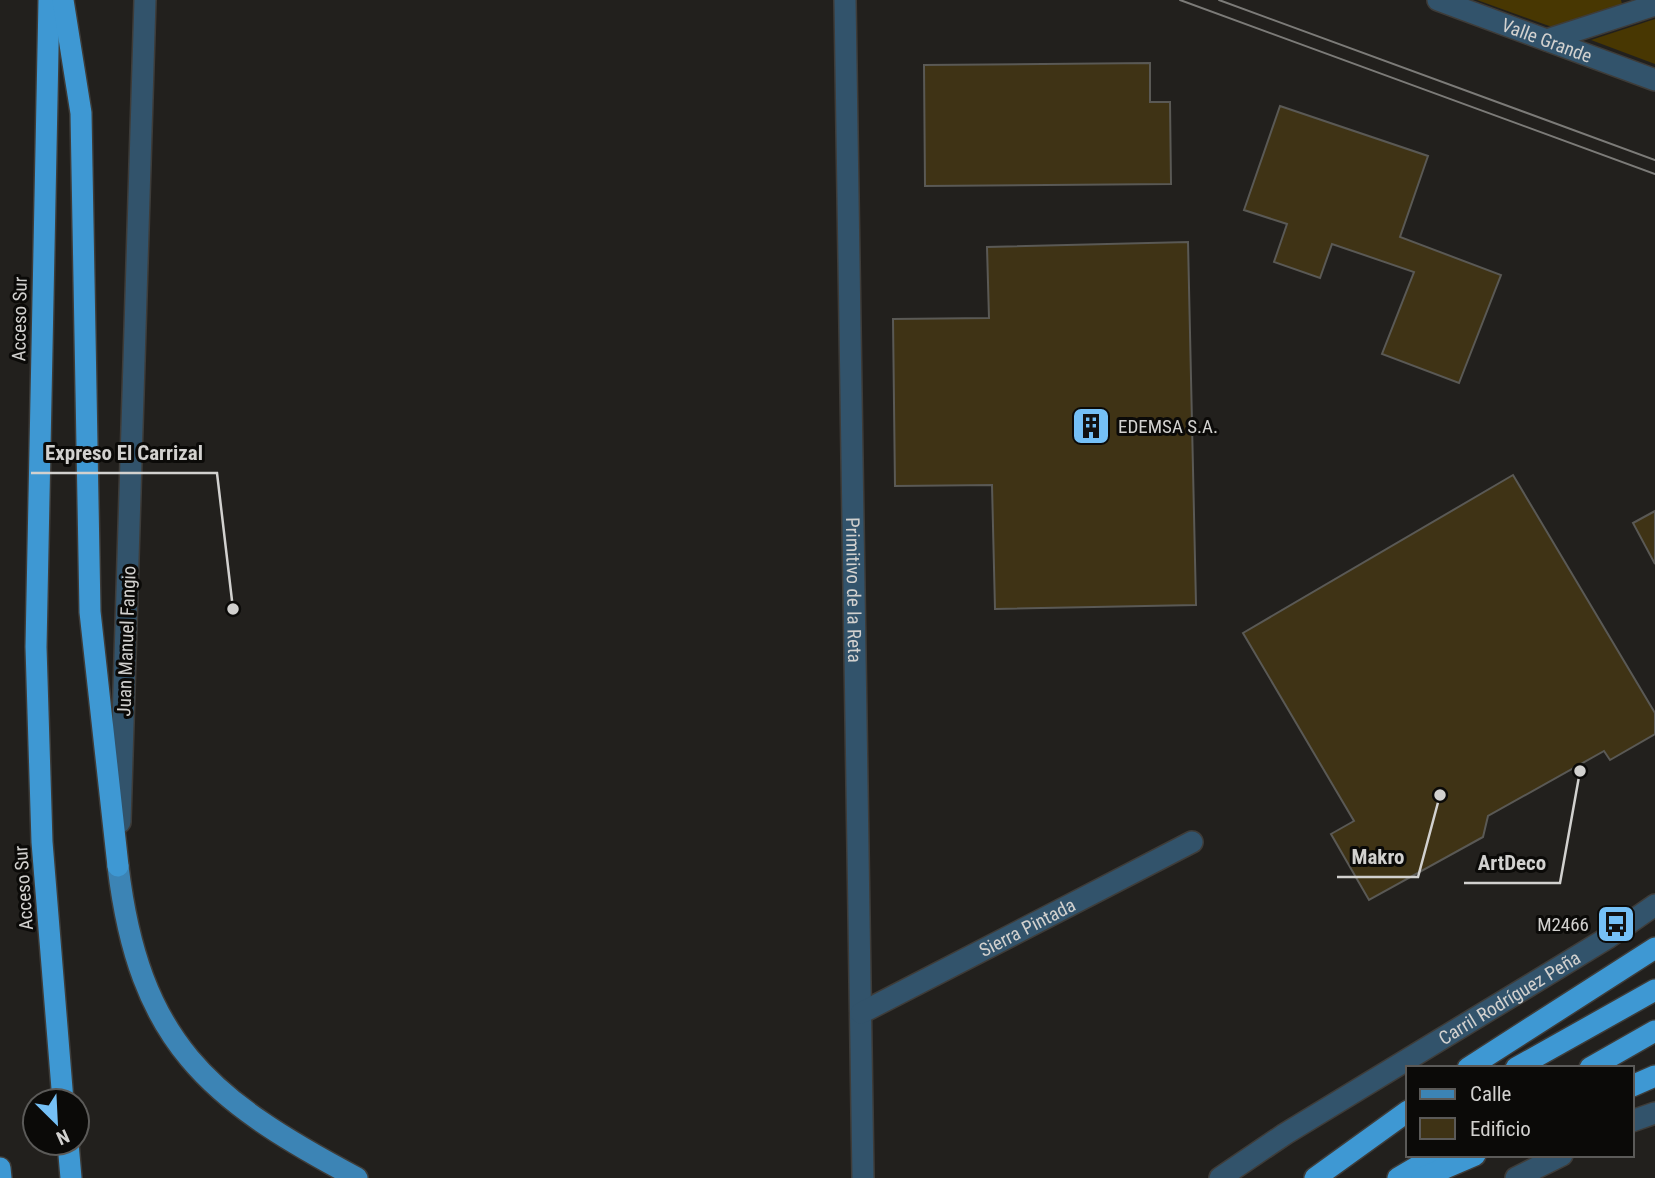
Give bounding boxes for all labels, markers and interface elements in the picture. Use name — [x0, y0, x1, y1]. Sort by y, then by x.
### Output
street label: Valle Grande — [1498, 13, 1595, 68]
street label: Acceso Sur — [7, 276, 32, 362]
building icon: EDEMSA S.A. — [1070, 405, 1112, 447]
place label: EDEMSA S.A. — [1118, 415, 1218, 438]
callout: Expreso El Carrizal — [31, 431, 217, 473]
text: Expreso El Carrizal — [45, 441, 203, 465]
street label: Primitivo de la Reta — [841, 517, 866, 663]
street label: Juan Manuel Fangio — [112, 565, 141, 717]
callout: Makro — [1337, 835, 1418, 877]
callout: ArtDeco — [1464, 841, 1560, 883]
street label: Acceso Sur — [9, 845, 38, 931]
text: Makro — [1352, 845, 1404, 869]
text: ArtDeco — [1478, 851, 1546, 875]
street label: Sierra Pintada — [975, 893, 1079, 962]
bus stop icon: M2466 — [1595, 903, 1637, 945]
place label: M2466 — [1537, 913, 1589, 936]
street label: Carril Rodríguez Peña — [1434, 946, 1585, 1050]
legend — [1406, 1066, 1634, 1157]
text: Calle — [1470, 1082, 1512, 1106]
north arrow — [21, 1087, 91, 1157]
text: Edificio — [1470, 1117, 1531, 1141]
text: N — [53, 1124, 73, 1150]

